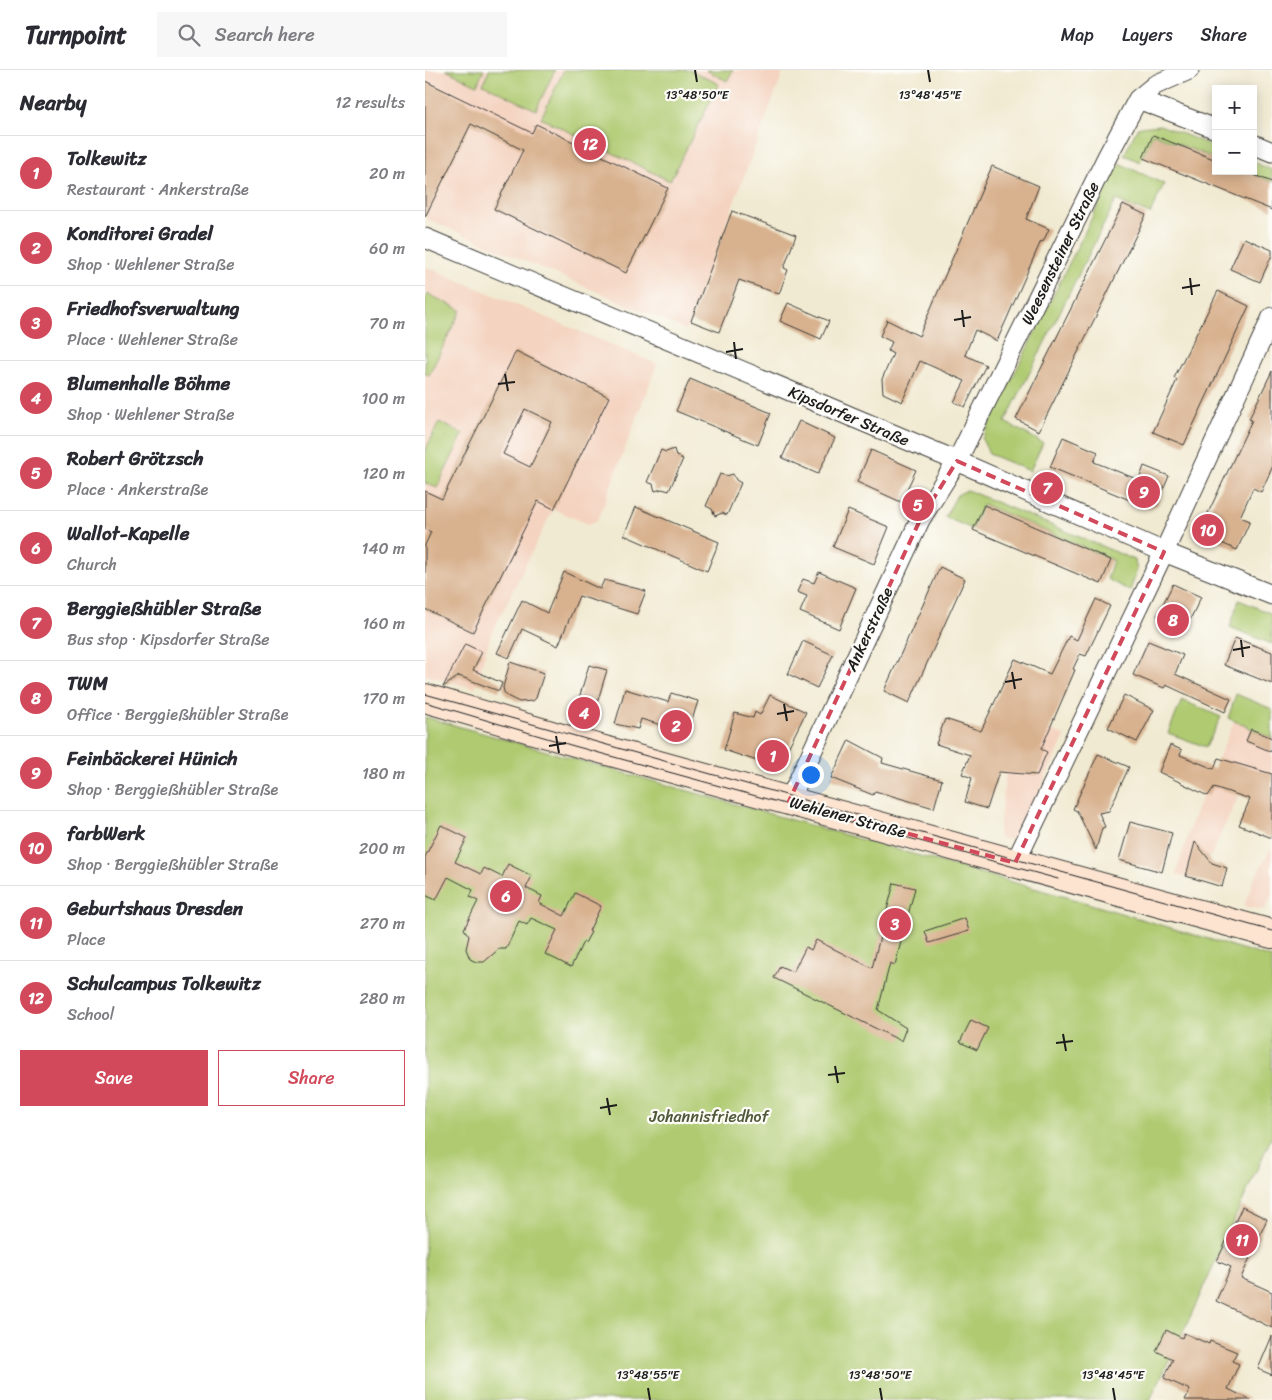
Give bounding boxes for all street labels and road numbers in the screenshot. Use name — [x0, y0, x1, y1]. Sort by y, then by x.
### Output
street label: Weesensteiner Straße — [1013, 176, 1107, 330]
street label: Kipsdorfer Straße — [784, 377, 914, 455]
street label: Ankerstraße — [836, 582, 901, 677]
street label: Wehlener Straße — [786, 787, 910, 847]

